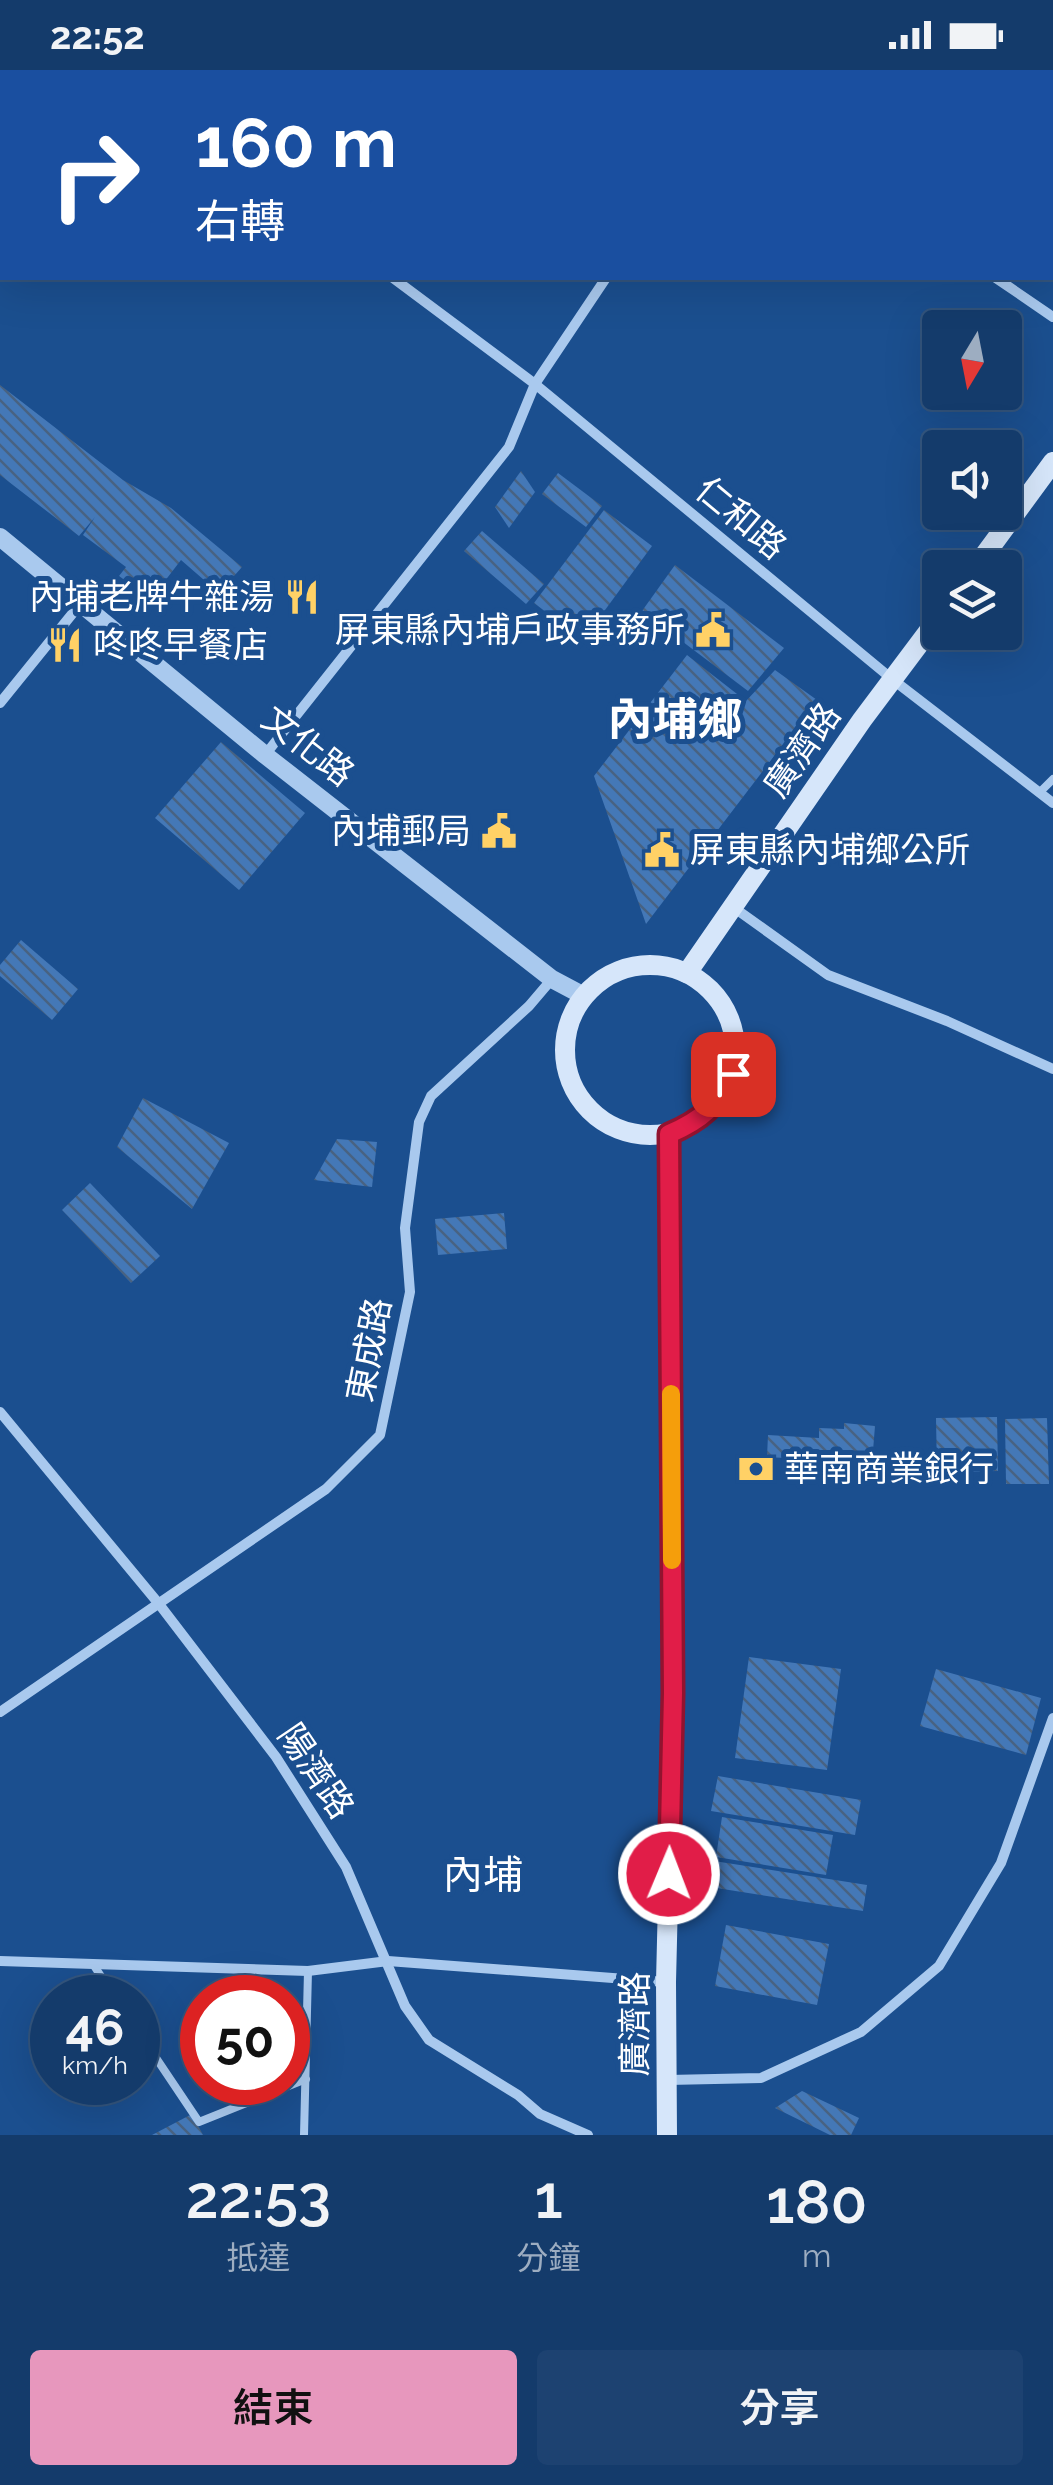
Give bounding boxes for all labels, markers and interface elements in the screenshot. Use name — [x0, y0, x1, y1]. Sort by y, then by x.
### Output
text: 22:52 — [50, 13, 145, 58]
text: 160 m — [195, 101, 397, 183]
icon: right — [30, 110, 160, 240]
text: 右轉 — [195, 195, 285, 248]
north arrow — [922, 310, 1022, 410]
map controls — [922, 310, 1022, 650]
button: sound — [922, 430, 1022, 530]
street label: 仁和路 — [688, 468, 795, 567]
button: layers — [922, 550, 1022, 650]
place label: 內埔老牌牛雜湯 — [29, 576, 274, 617]
restaurant icon: 內埔老牌牛雜湯 — [283, 578, 321, 616]
place label: 屏東縣內埔戶政事務所 — [335, 609, 685, 650]
public building icon: 屏東縣內埔戶政事務所 — [694, 611, 732, 649]
place label: 咚咚早餐店 — [93, 624, 268, 665]
restaurant icon: 咚咚早餐店 — [46, 626, 84, 664]
district label: 內埔鄉 — [607, 693, 743, 746]
street label: 廣濟路 — [755, 695, 849, 804]
street label: 文化路 — [254, 697, 362, 794]
place label: 內埔郵局 — [331, 810, 471, 851]
public building icon: 內埔郵局 — [480, 812, 518, 850]
place label: 屏東縣內埔鄉公所 — [690, 829, 970, 870]
public building icon: 屏東縣內埔鄉公所 — [643, 831, 681, 869]
pin — [691, 1032, 776, 1117]
icon: arrive — [706, 1047, 761, 1102]
street label: 東成路 — [338, 1294, 399, 1405]
place label: 華南商業銀行 — [784, 1448, 994, 1489]
bank icon: 華南商業銀行 — [737, 1450, 775, 1488]
street label: 陽濟路 — [270, 1716, 363, 1826]
position arrow — [617, 1822, 721, 1926]
district label: 內埔 — [443, 1851, 523, 1898]
street label: 廣濟路 — [614, 1971, 655, 2077]
speed limit sign: 50 — [180, 1975, 310, 2105]
text: 46 — [66, 1998, 124, 2057]
text: km/h — [62, 2050, 128, 2080]
text: 22:53 — [186, 2162, 331, 2232]
text: 1 — [534, 2162, 563, 2232]
text: 180 — [766, 2167, 867, 2237]
text: m — [802, 2237, 831, 2274]
text: 抵達 — [226, 2239, 290, 2276]
text: 分鐘 — [517, 2239, 581, 2276]
button: 結束 — [30, 2350, 517, 2465]
button: 分享 — [537, 2350, 1023, 2465]

